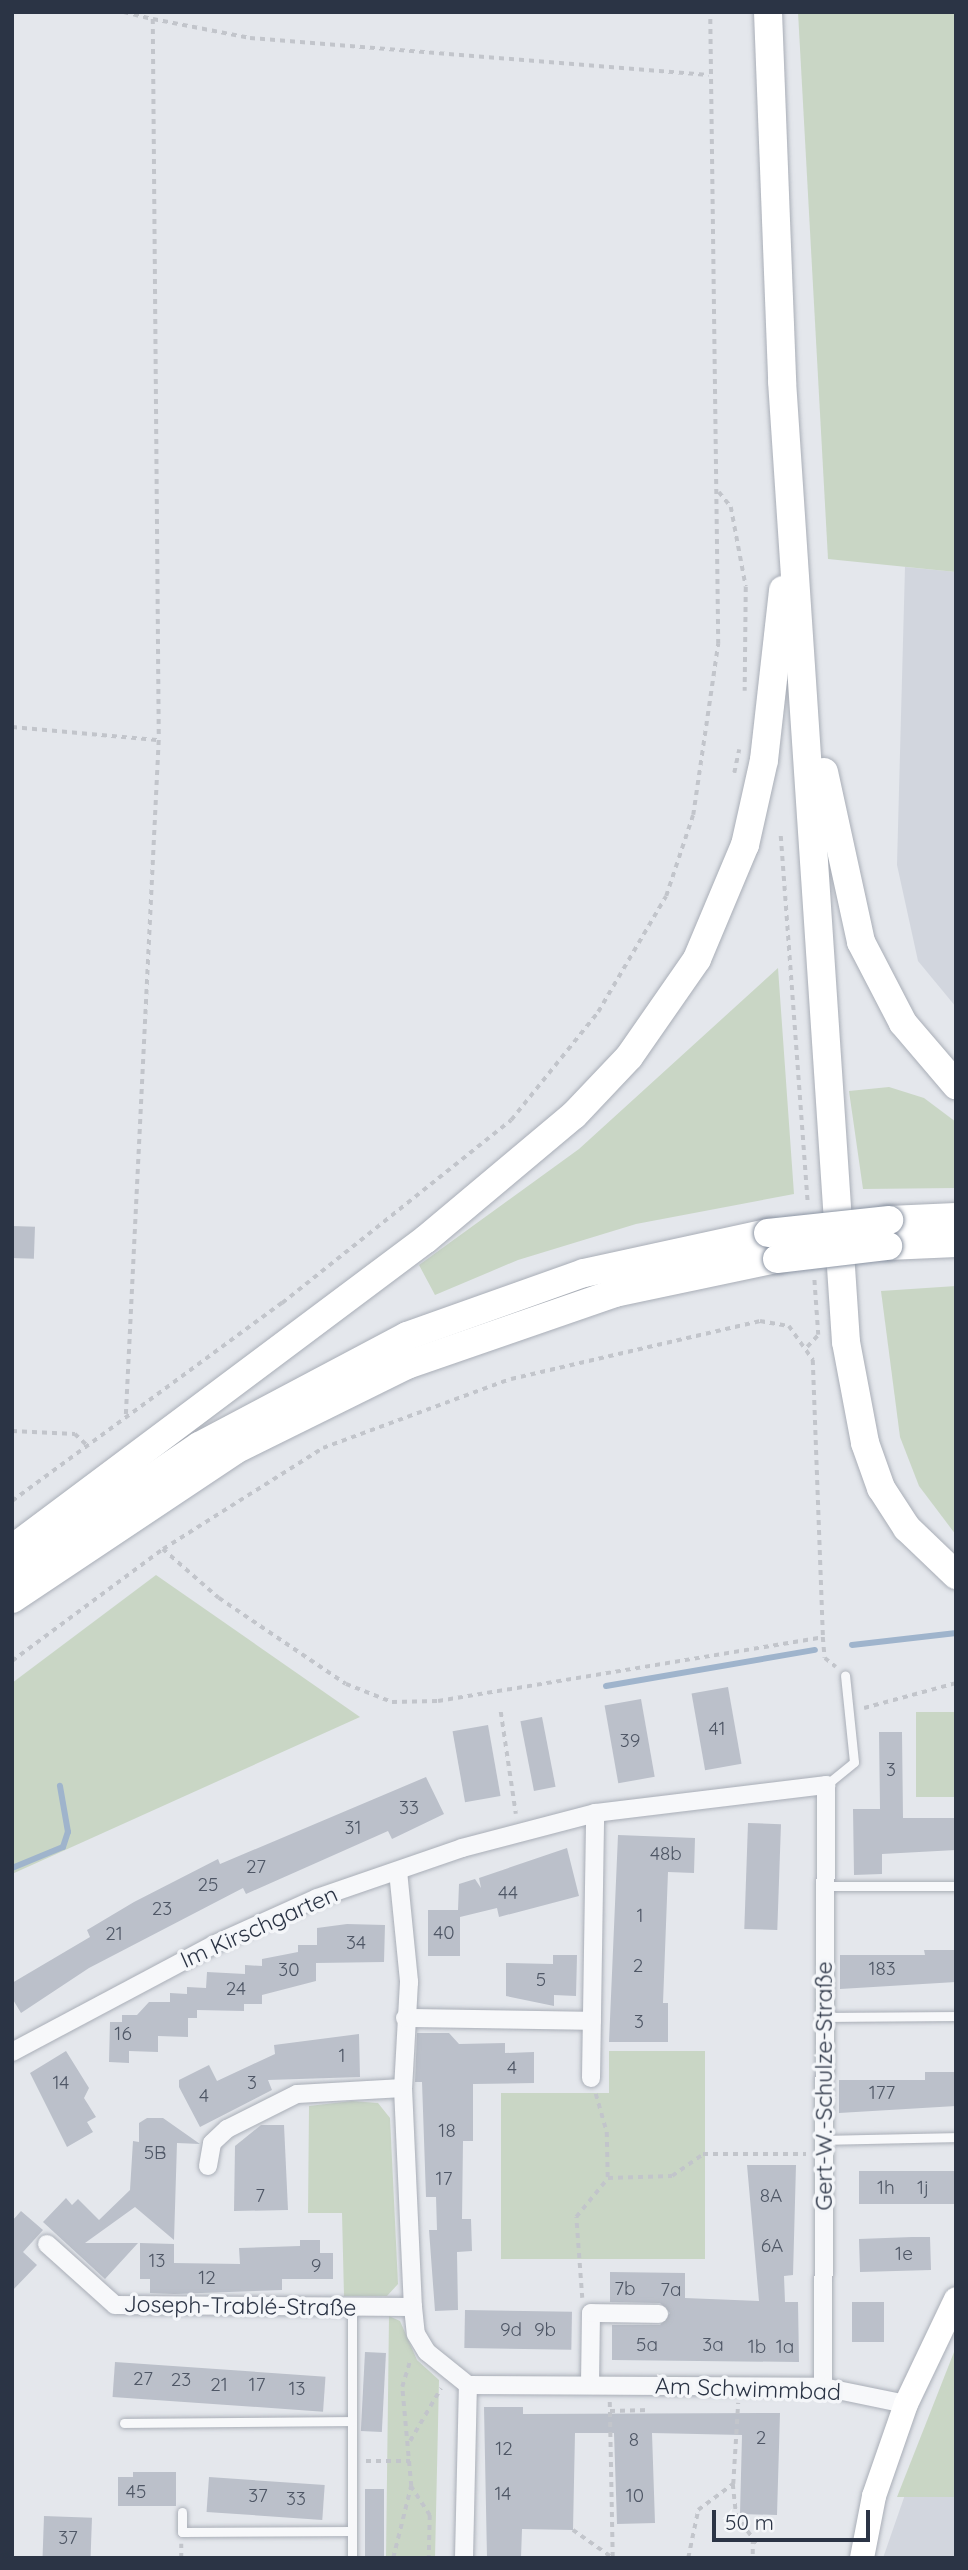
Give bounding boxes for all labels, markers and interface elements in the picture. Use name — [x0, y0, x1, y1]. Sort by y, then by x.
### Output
house number: 41 — [709, 1718, 725, 1740]
house number: 39 — [620, 1730, 640, 1752]
house number: 3 — [886, 1759, 896, 1781]
house number: 33 — [399, 1797, 419, 1819]
house number: 31 — [345, 1817, 361, 1839]
house number: 48b — [650, 1843, 682, 1865]
house number: 27 — [246, 1856, 266, 1878]
house number: 25 — [198, 1874, 218, 1896]
street label: Im Kirschgarten — [176, 1880, 342, 1974]
house number: 44 — [498, 1882, 518, 1904]
house number: 23 — [152, 1898, 172, 1920]
house number: 1 — [636, 1905, 644, 1927]
house number: 40 — [433, 1922, 455, 1944]
house number: 21 — [105, 1923, 123, 1945]
house number: 34 — [346, 1932, 366, 1954]
house number: 2 — [633, 1955, 643, 1977]
house number: 183 — [868, 1958, 896, 1980]
house number: 30 — [278, 1959, 300, 1981]
street label: Gert-W.-Schulze-Straße — [810, 1961, 838, 2211]
house number: 5 — [536, 1969, 546, 1991]
house number: 24 — [226, 1978, 246, 2000]
house number: 3 — [634, 2011, 644, 2033]
house number: 16 — [114, 2023, 132, 2045]
house number: 1 — [338, 2045, 346, 2067]
house number: 4 — [507, 2057, 517, 2079]
house number: 14 — [53, 2072, 69, 2094]
house number: 3 — [247, 2072, 257, 2094]
house number: 177 — [869, 2082, 895, 2104]
house number: 4 — [199, 2085, 209, 2107]
house number: 18 — [438, 2120, 456, 2142]
house number: 5B — [144, 2142, 166, 2164]
house number: 17 — [436, 2168, 452, 2190]
house number: 1h — [877, 2177, 895, 2199]
house number: 1j — [917, 2177, 929, 2199]
house number: 7 — [255, 2185, 265, 2207]
house number: 8A — [760, 2185, 782, 2207]
house number: 6A — [761, 2235, 783, 2257]
house number: 1e — [895, 2243, 913, 2265]
house number: 13 — [149, 2250, 165, 2272]
house number: 9 — [311, 2255, 321, 2277]
house number: 12 — [198, 2267, 216, 2289]
house number: 7b — [614, 2278, 636, 2300]
house number: 7a — [660, 2279, 682, 2301]
street label: Joseph-Trablé-Straße — [123, 2290, 357, 2322]
house number: 9d — [500, 2319, 522, 2341]
house number: 9b — [534, 2319, 556, 2341]
house number: 5a — [636, 2334, 658, 2356]
house number: 3a — [702, 2334, 724, 2356]
house number: 1b — [748, 2336, 766, 2358]
house number: 1a — [776, 2336, 794, 2358]
house number: 27 — [133, 2368, 153, 2390]
house number: 23 — [171, 2369, 191, 2391]
street label: Am Schwimmbad — [655, 2372, 841, 2406]
house number: 21 — [210, 2374, 228, 2396]
house number: 17 — [249, 2374, 265, 2396]
house number: 13 — [289, 2378, 305, 2400]
house number: 2 — [756, 2427, 766, 2449]
house number: 8 — [629, 2429, 639, 2451]
house number: 12 — [495, 2438, 513, 2460]
house number: 45 — [126, 2481, 146, 2503]
house number: 14 — [495, 2483, 511, 2505]
house number: 37 — [248, 2485, 268, 2507]
house number: 10 — [626, 2485, 644, 2507]
house number: 33 — [286, 2488, 306, 2510]
scale bar — [716, 2496, 874, 2540]
text: 50 m — [725, 2509, 774, 2535]
house number: 37 — [58, 2527, 78, 2549]

